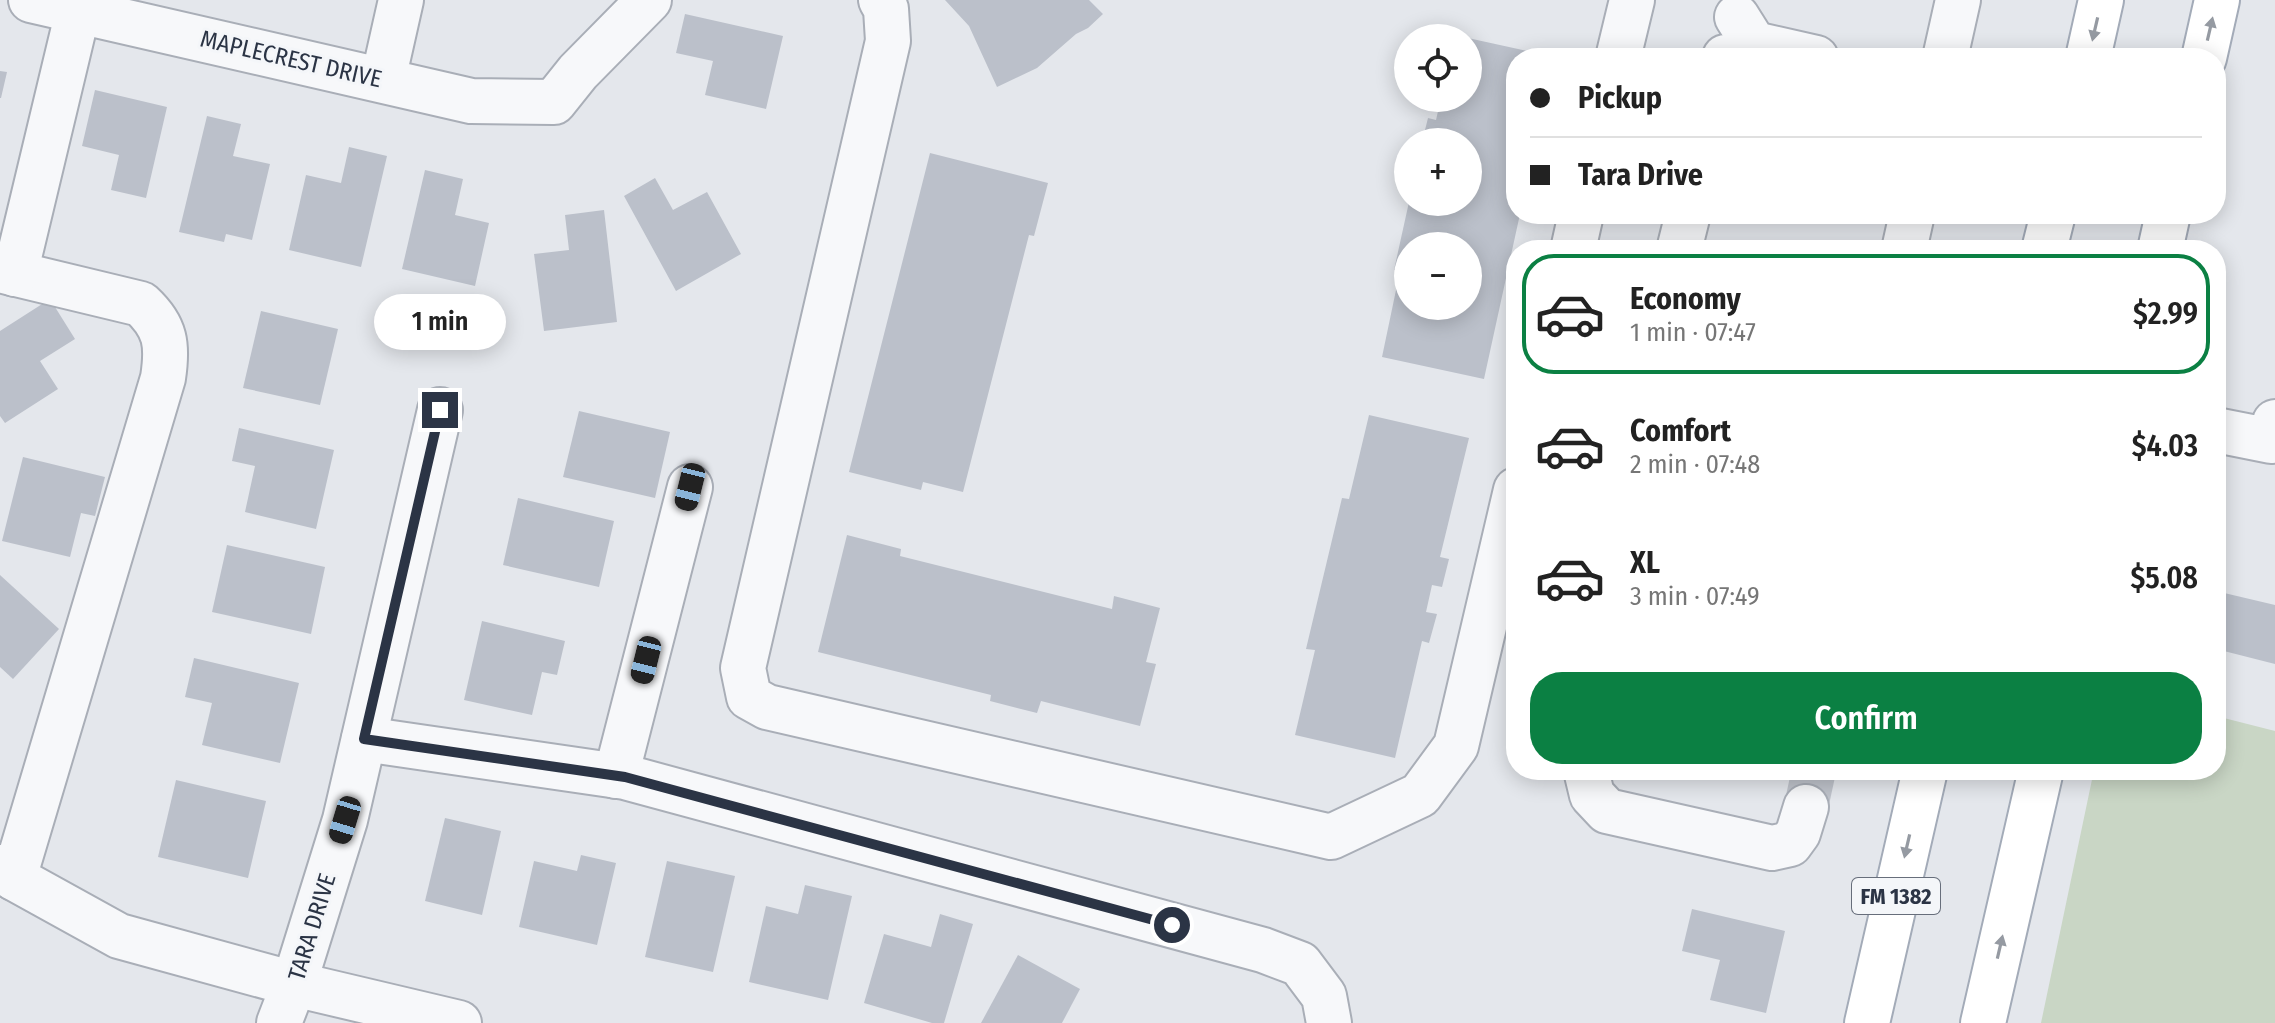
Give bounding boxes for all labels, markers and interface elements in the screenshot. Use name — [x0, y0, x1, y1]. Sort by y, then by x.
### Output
one-way arrow — [2204, 16, 2217, 41]
one-way arrow — [2088, 17, 2101, 42]
map controls — [1394, 24, 1482, 320]
button: locate — [1394, 24, 1482, 112]
street label: MAPLECREST DRIVE — [198, 25, 384, 93]
text: Pickup — [1578, 80, 1662, 116]
button: + — [1394, 128, 1482, 216]
text: Tara Drive — [1578, 157, 1703, 193]
button: − — [1394, 232, 1482, 320]
icon: car — [1534, 278, 1606, 350]
text: Economy — [1630, 281, 1741, 317]
callout: 1 min — [374, 294, 506, 350]
text: $2.99 — [2133, 296, 2198, 332]
text: 1 min — [412, 306, 468, 337]
text: 1 min · 07:47 — [1630, 317, 1756, 348]
route end — [422, 392, 458, 428]
icon: car — [1534, 410, 1606, 482]
text: Comfort — [1630, 413, 1731, 449]
text: $4.03 — [2132, 428, 2198, 464]
text: 2 min · 07:48 — [1630, 449, 1760, 480]
car — [673, 461, 707, 513]
icon: car — [1534, 542, 1606, 614]
text: XL — [1630, 545, 1660, 581]
text: $5.08 — [2130, 560, 2198, 596]
text: 3 min · 07:49 — [1630, 581, 1760, 612]
car — [629, 634, 663, 686]
button: Confirm — [1530, 672, 2202, 764]
car — [327, 794, 363, 846]
one-way arrow — [1900, 834, 1913, 859]
street label: TARA DRIVE — [282, 870, 342, 984]
road number: FM 1382 — [1852, 878, 1940, 914]
route start — [1154, 907, 1190, 943]
one-way arrow — [1994, 934, 2007, 959]

